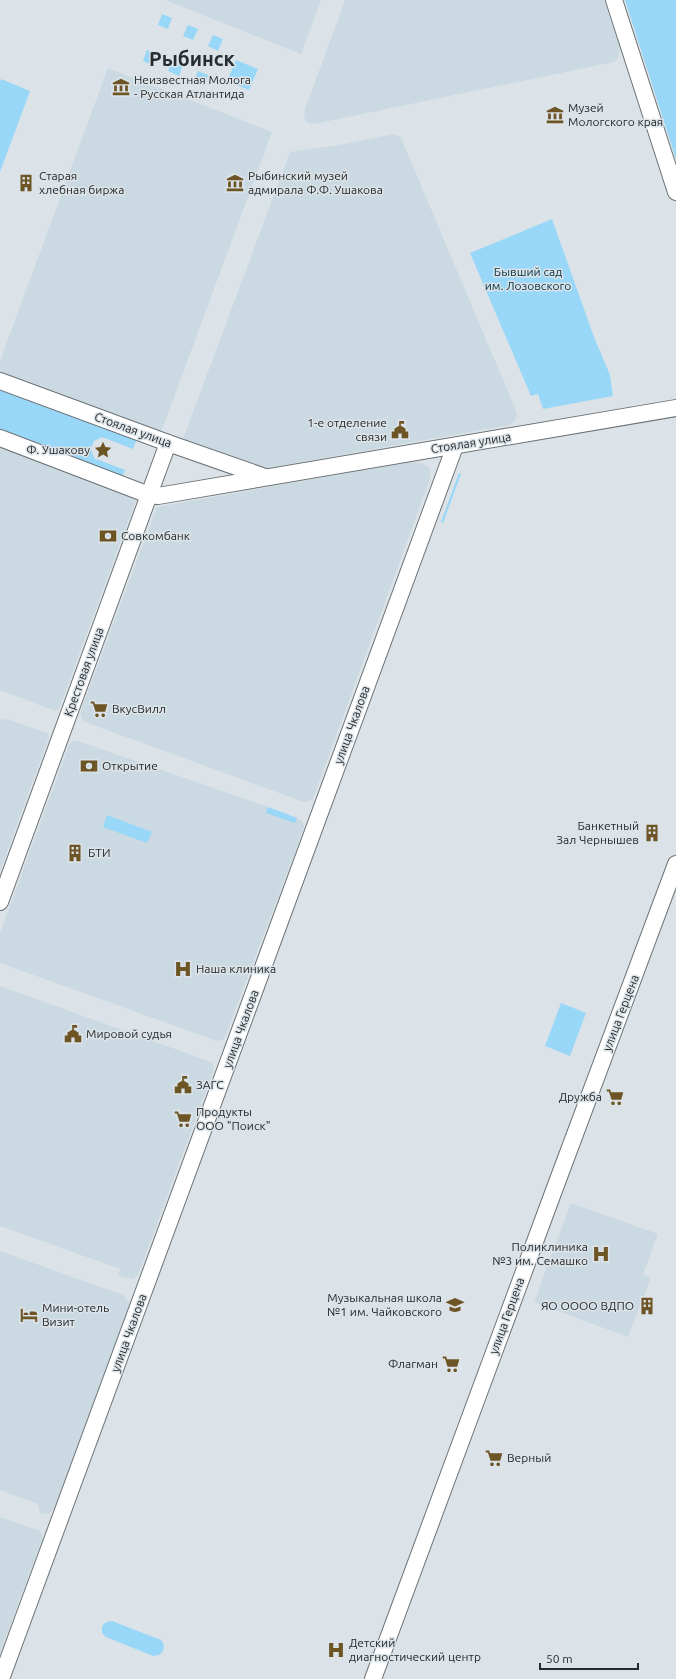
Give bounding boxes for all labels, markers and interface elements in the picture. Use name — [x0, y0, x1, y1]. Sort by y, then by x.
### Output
district label: Рыбинск — [149, 47, 236, 70]
place label: Неизвестная Молога - Русская Атлантида — [134, 73, 251, 100]
museum icon: Неизвестная Молога - Русская Атлантида — [111, 77, 131, 97]
place label: Музей Мологского края — [568, 101, 663, 128]
museum icon: Музей Мологского края — [545, 105, 565, 125]
place label: Старая хлебная биржа — [39, 169, 124, 196]
place label: Рыбинский музей адмирала Ф.Ф. Ушакова — [248, 169, 383, 196]
building icon: Старая хлебная биржа — [16, 173, 36, 193]
museum icon: Рыбинский музей адмирала Ф.Ф. Ушакова — [225, 173, 245, 193]
park label: Бывший сад им. Лозовского — [485, 265, 571, 292]
street label: Стоялая улица — [93, 410, 174, 450]
place label: 1-е отделение связи — [307, 416, 387, 443]
public building icon: 1-е отделение связи — [390, 420, 410, 440]
street label: Стоялая улица — [430, 430, 512, 455]
place icon: Ф. Ушакову — [93, 440, 113, 460]
place label: Ф. Ушакову — [26, 443, 90, 456]
bank icon: Совкомбанк — [98, 526, 118, 546]
place label: Совкомбанк — [121, 529, 190, 542]
street label: Крестовая улица — [61, 625, 106, 718]
street label: улица Чкалова — [331, 684, 372, 766]
supermarket icon: ВкусВилл — [89, 699, 109, 719]
place label: ВкусВилл — [112, 702, 166, 715]
bank icon: Открытие — [79, 756, 99, 776]
place label: Открытие — [102, 759, 158, 772]
place label: Банкетный Зал Чернышев — [556, 819, 639, 846]
building icon: Банкетный Зал Чернышев — [642, 823, 662, 843]
building icon: БТИ — [65, 843, 85, 863]
place label: БТИ — [88, 846, 111, 859]
hospital icon: Наша клиника — [173, 959, 193, 979]
place label: Наша клиника — [196, 962, 276, 975]
street label: улица Герцена — [600, 973, 641, 1053]
street label: улица Чкалова — [220, 988, 261, 1070]
public building icon: Мировой судья — [63, 1024, 83, 1044]
place label: Мировой судья — [86, 1027, 172, 1040]
public building icon: ЗАГС — [173, 1075, 193, 1095]
place label: ЗАГС — [196, 1078, 224, 1091]
supermarket icon: Дружба — [605, 1087, 625, 1107]
place label: Дружба — [559, 1090, 602, 1103]
place label: Продукты ООО "Поиск" — [196, 1105, 270, 1132]
supermarket icon: Продукты ООО "Поиск" — [173, 1109, 193, 1129]
place label: Поликлиника №3 им. Семашко — [492, 1240, 588, 1267]
hospital icon: Поликлиника №3 им. Семашко — [591, 1244, 611, 1264]
street label: улица Герцена — [487, 1276, 526, 1356]
place label: Музыкальная школа №1 им. Чайковского — [327, 1291, 442, 1318]
street label: улица Чкалова — [108, 1292, 149, 1374]
school or university icon: Музыкальная школа №1 им. Чайковского — [445, 1295, 465, 1315]
building icon: ЯО ОООО ВДПО — [637, 1296, 657, 1316]
place label: ЯО ОООО ВДПО — [541, 1299, 634, 1312]
place label: Мини-отель Визит — [42, 1301, 109, 1328]
hotel icon: Мини-отель Визит — [19, 1305, 39, 1325]
supermarket icon: Флагман — [441, 1354, 461, 1374]
place label: Флагман — [388, 1357, 438, 1370]
supermarket icon: Верный — [484, 1448, 504, 1468]
place label: Верный — [507, 1451, 551, 1464]
place label: Детский диагностический центр — [349, 1636, 481, 1663]
hospital icon: Детский диагностический центр — [326, 1640, 346, 1660]
scale bar — [540, 1645, 638, 1671]
text: 50 m — [546, 1652, 573, 1665]

